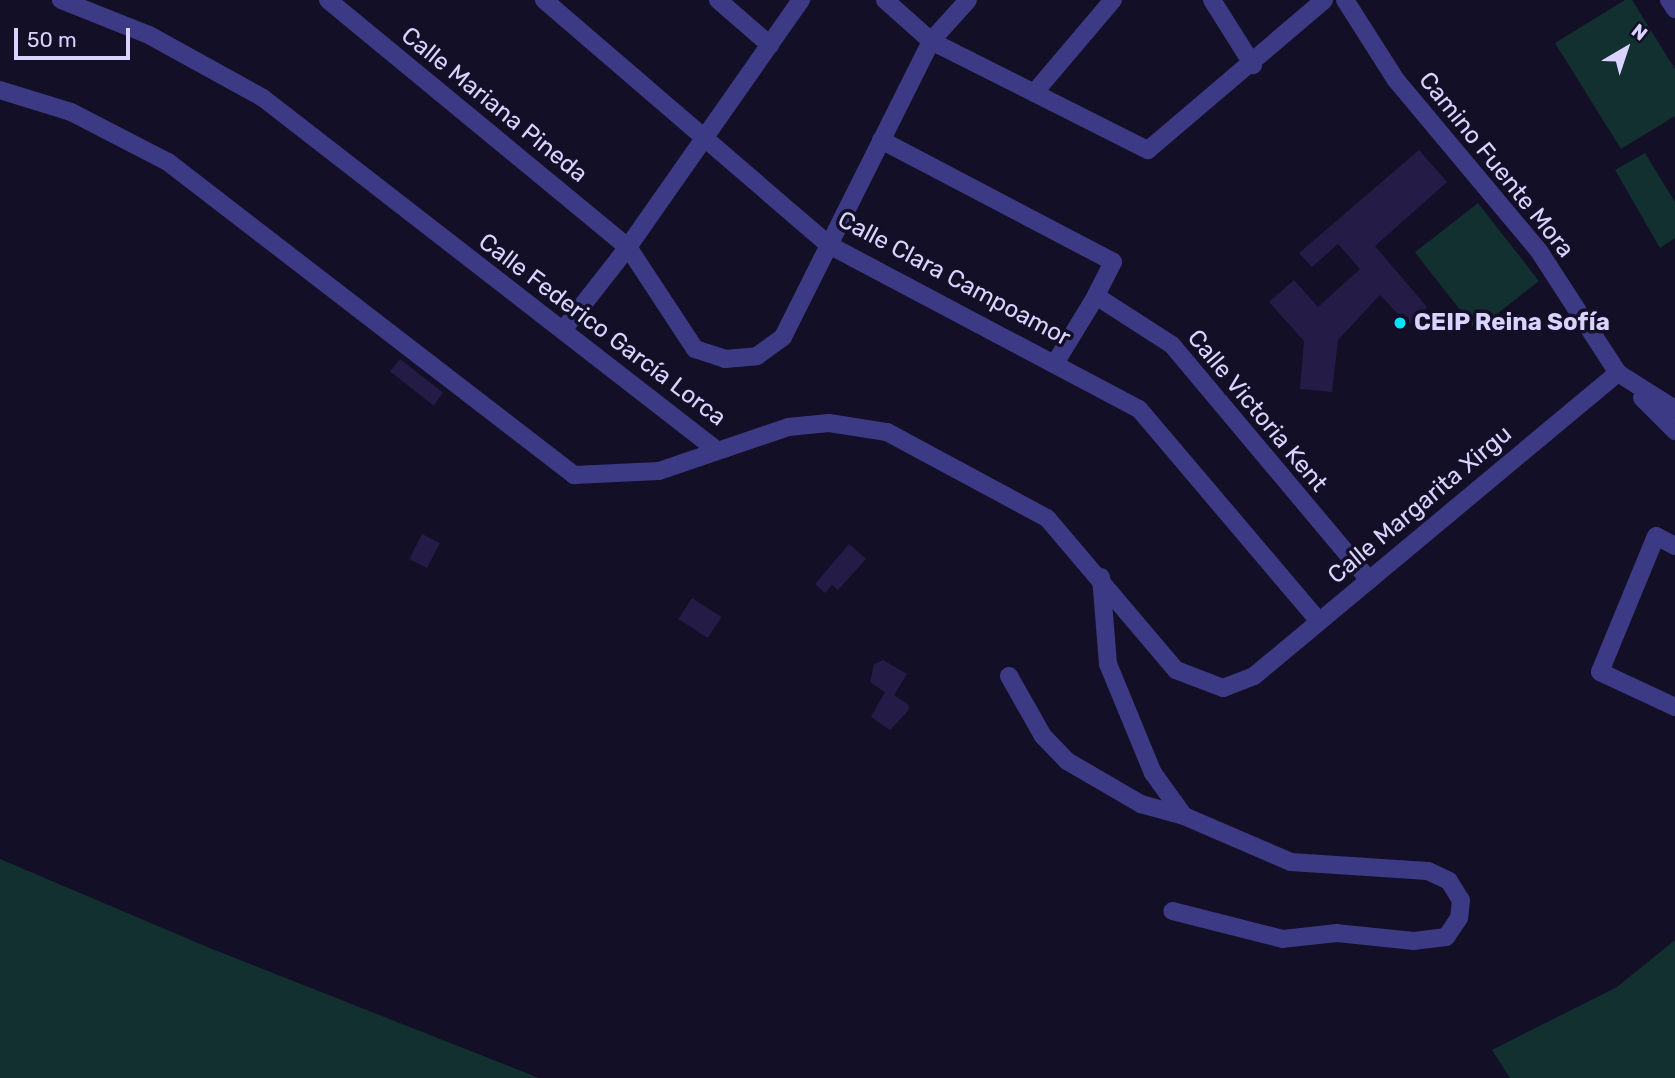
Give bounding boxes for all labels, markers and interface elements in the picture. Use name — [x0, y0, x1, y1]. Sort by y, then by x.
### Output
scale bar — [18, 14, 133, 58]
north arrow — [1591, 14, 1661, 84]
text: N — [1627, 19, 1652, 46]
street label: Calle Mariana Pineda — [395, 21, 593, 189]
text: 50 m — [27, 27, 77, 52]
street label: Camino Fuente Mora — [1412, 66, 1580, 264]
street label: Calle Clara Campoamor — [833, 205, 1075, 353]
street label: Calle Federico García Lorca — [473, 228, 731, 432]
place label: CEIP Reina Sofía — [1414, 309, 1610, 337]
marker: CEIP Reina Sofía — [1392, 315, 1408, 331]
street label: Calle Victoria Kent — [1181, 324, 1333, 498]
street label: Calle Margarita Xirgu — [1322, 420, 1518, 590]

